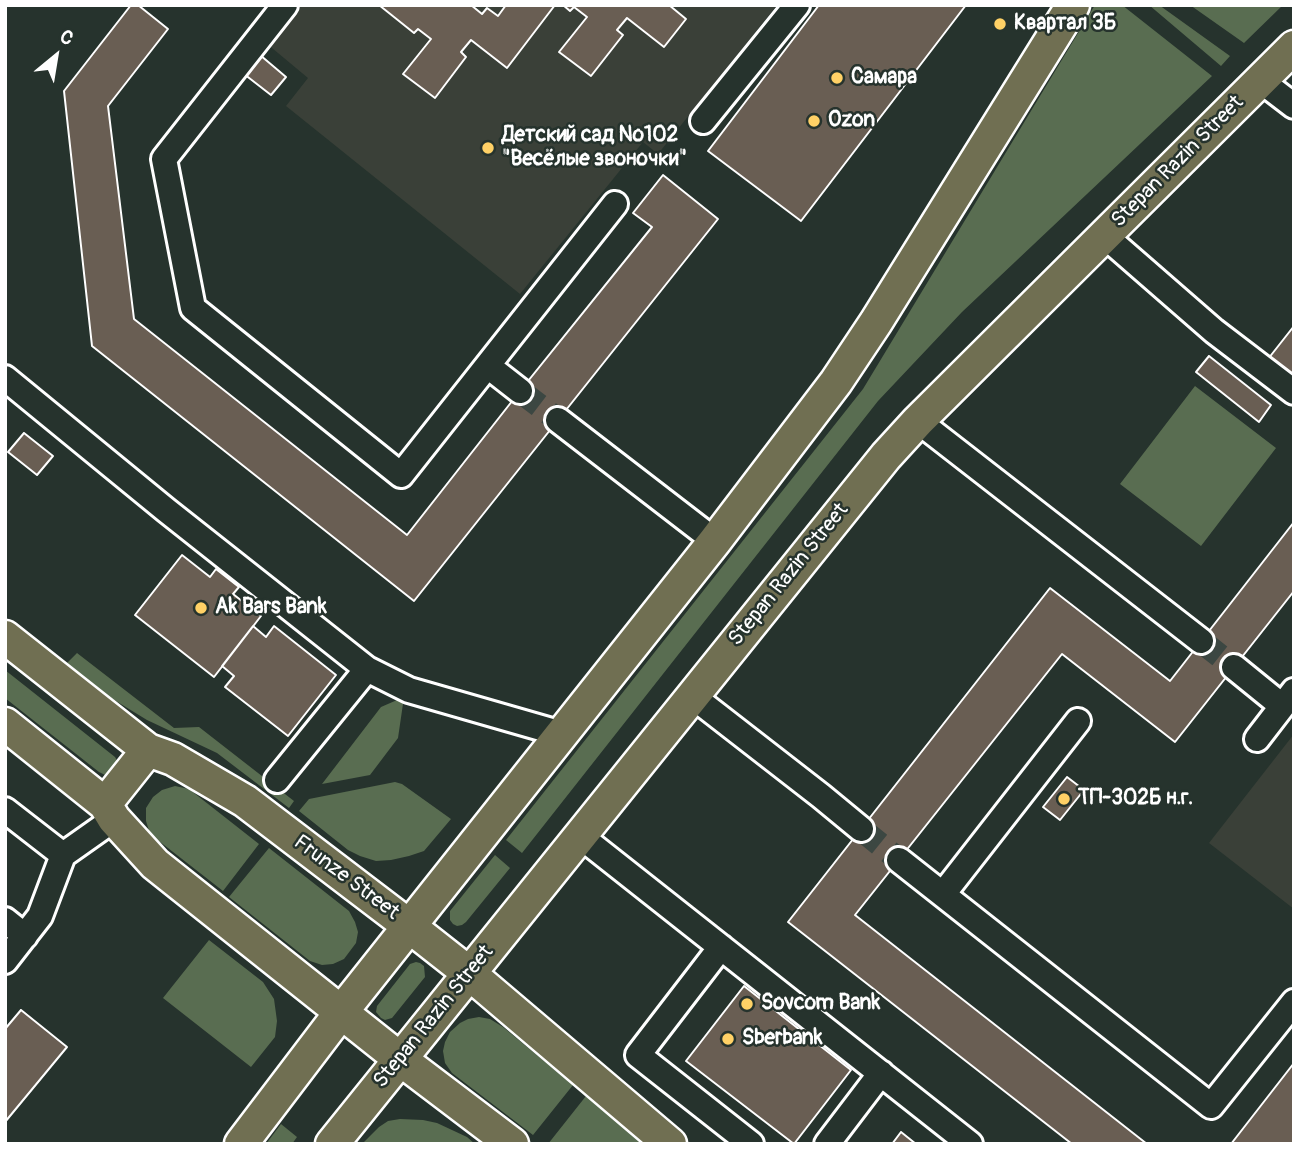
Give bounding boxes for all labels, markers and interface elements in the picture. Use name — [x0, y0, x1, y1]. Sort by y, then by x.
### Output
place label: Квартал 3Б — [1014, 11, 1116, 37]
marker: Квартал 3Б — [992, 16, 1008, 32]
north arrow — [21, 21, 91, 91]
text: С — [55, 24, 78, 51]
place label: Самара — [851, 65, 917, 91]
marker: Самара — [829, 70, 845, 86]
street label: Stepan Razin Street — [1107, 91, 1249, 233]
place label: Ozon — [828, 108, 875, 134]
marker: Ozon — [806, 113, 822, 129]
place label: Детский сад №102 "Весёлые звоночки" — [502, 123, 687, 173]
marker: Детский сад №102 "Весёлые звоночки" — [480, 140, 496, 156]
street label: Stepan Razin Street — [724, 499, 854, 651]
place label: Ak Bars Bank — [215, 595, 327, 621]
marker: Ak Bars Bank — [193, 600, 209, 616]
place label: ТП-302Б н.г. — [1078, 786, 1193, 812]
marker: ТП-302Б н.г. — [1056, 791, 1072, 807]
street label: Frunze Street — [288, 830, 404, 926]
street label: Stepan Razin Street — [369, 941, 499, 1093]
place label: Sovcom Bank — [761, 991, 880, 1017]
marker: Sovcom Bank — [739, 996, 755, 1012]
place label: Sberbank — [742, 1026, 822, 1052]
marker: Sberbank — [720, 1031, 736, 1047]

